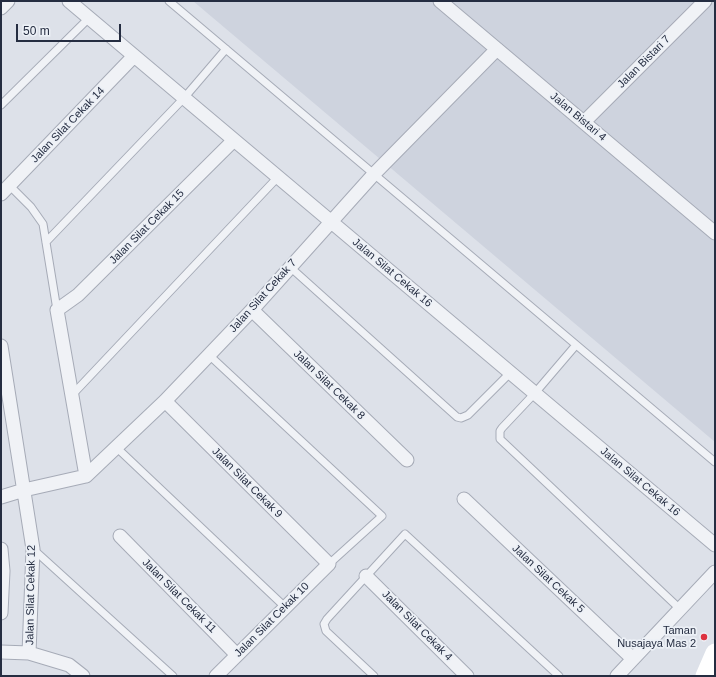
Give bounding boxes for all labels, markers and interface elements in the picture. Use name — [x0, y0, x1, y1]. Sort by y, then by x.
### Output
scale bar — [18, 16, 123, 42]
text: 50 m — [23, 24, 50, 38]
street label: Jalan Bistari 7 — [615, 33, 673, 91]
street label: Jalan Silat Cekak 14 — [28, 84, 108, 166]
street label: Jalan Bistari 4 — [547, 90, 609, 144]
street label: Jalan Silat Cekak 15 — [107, 187, 187, 267]
street label: Jalan Silat Cekak 16 — [349, 236, 435, 310]
street label: Jalan Silat Cekak 7 — [227, 257, 299, 335]
street label: Jalan Silat Cekak 8 — [291, 348, 367, 422]
street label: Jalan Silat Cekak 9 — [209, 445, 285, 521]
street label: Jalan Silat Cekak 16 — [597, 445, 683, 519]
street label: Jalan Silat Cekak 5 — [509, 542, 587, 616]
street label: Jalan Silat Cekak 12 — [24, 545, 38, 645]
street label: Jalan Silat Cekak 11 — [139, 556, 219, 636]
street label: Jalan Silat Cekak 10 — [232, 580, 312, 660]
street label: Jalan Silat Cekak 4 — [379, 588, 455, 664]
place label: Taman Nusajaya Mas 2 — [617, 624, 696, 650]
marker: Taman Nusajaya Mas 2 — [699, 632, 709, 642]

